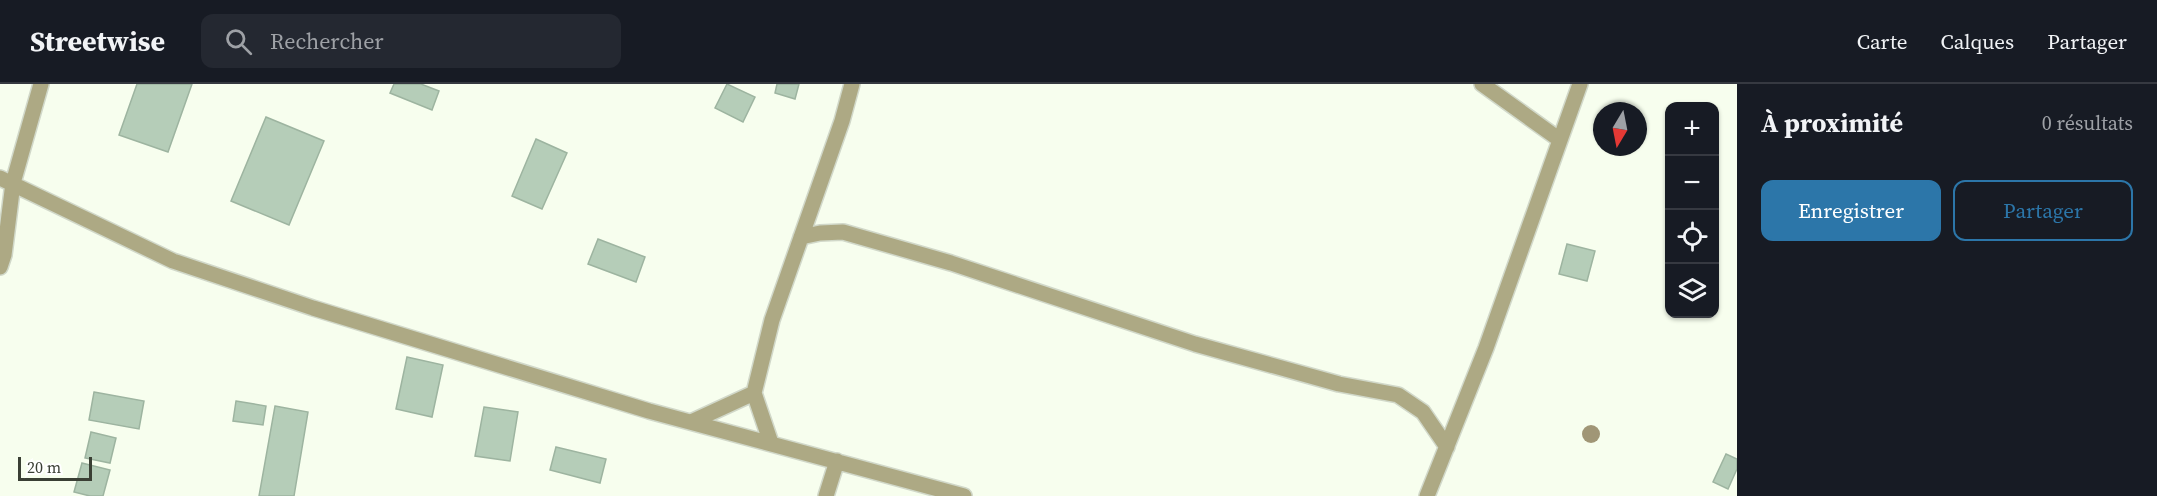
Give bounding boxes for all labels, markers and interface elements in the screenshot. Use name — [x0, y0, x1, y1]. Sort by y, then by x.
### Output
search box — [201, 14, 621, 68]
text: Streetwise — [30, 22, 165, 60]
icon: search — [222, 25, 255, 58]
text: Rechercher — [270, 26, 384, 56]
text: Carte — [1857, 27, 1907, 56]
text: Calques — [1940, 27, 2014, 56]
text: Partager — [2047, 27, 2127, 56]
north arrow — [1593, 102, 1647, 156]
map controls — [1665, 102, 1719, 318]
button: + — [1665, 102, 1719, 156]
text: À proximité — [1761, 105, 1903, 141]
text: 0 résultats — [2042, 109, 2133, 137]
button: − — [1665, 156, 1719, 210]
button: Enregistrer — [1761, 180, 1941, 241]
button: Partager — [1953, 180, 2133, 241]
button: locate — [1665, 210, 1719, 264]
button: layers — [1665, 264, 1719, 318]
scale bar — [18, 454, 92, 482]
text: 20 m — [27, 456, 61, 478]

